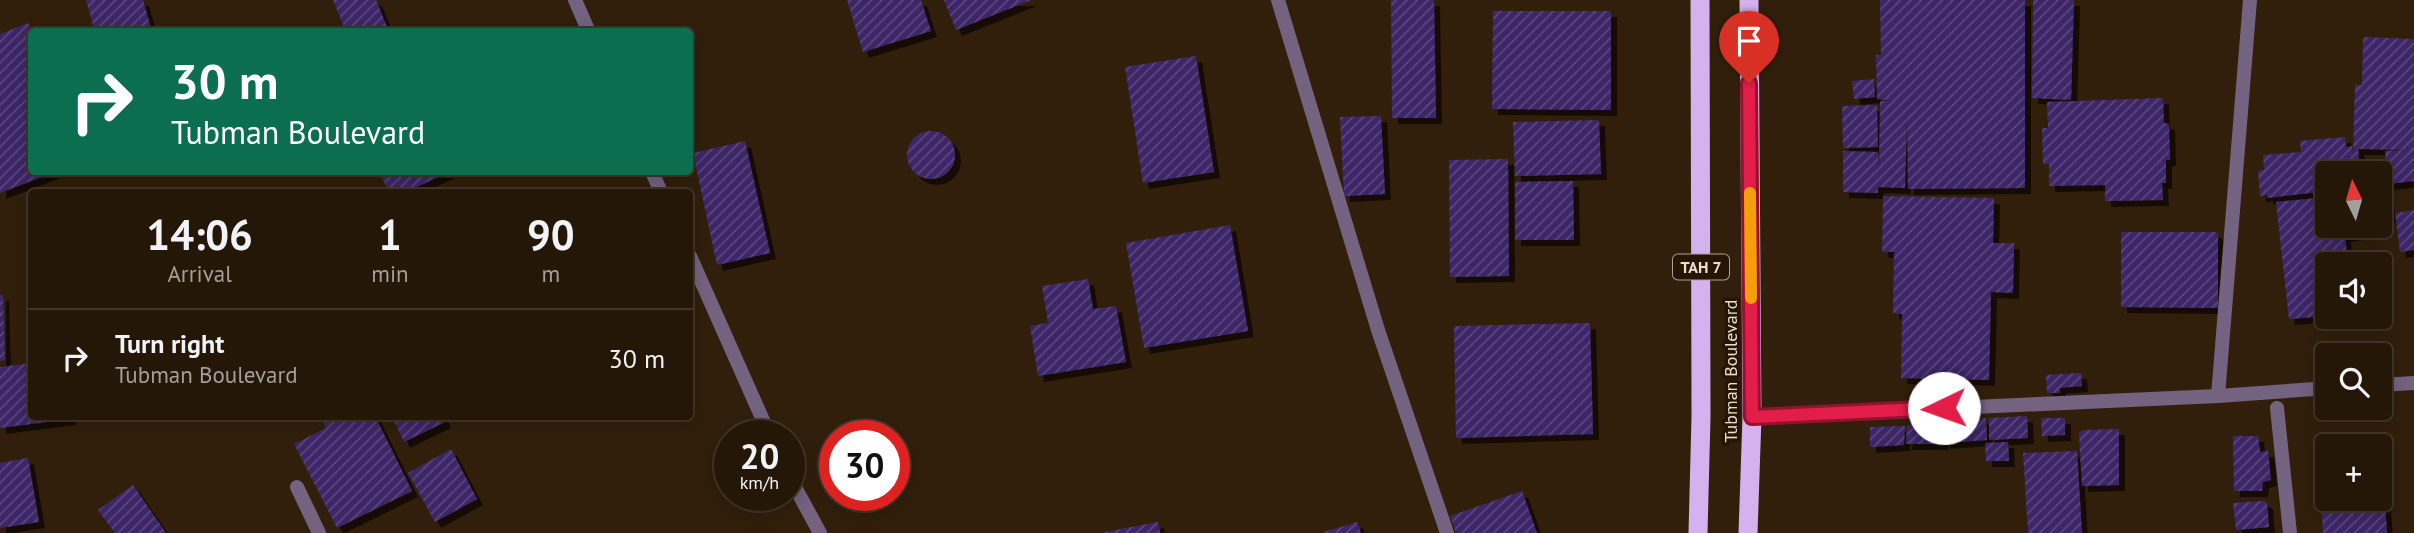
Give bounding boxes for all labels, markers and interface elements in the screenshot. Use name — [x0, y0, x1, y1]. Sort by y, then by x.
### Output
pin — [1719, 11, 1779, 83]
icon: arrive — [1730, 22, 1768, 60]
text: 30 m — [171, 49, 278, 113]
icon: right — [56, 56, 147, 147]
text: Tubman Boulevard — [171, 111, 425, 153]
north arrow — [2315, 161, 2392, 238]
map controls — [2315, 161, 2392, 511]
text: 14:06 — [146, 207, 253, 262]
text: 1 — [378, 207, 402, 262]
text: 90 — [527, 207, 575, 262]
button: sound — [2315, 252, 2392, 329]
road number: TAH 7 — [1673, 255, 1729, 280]
text: Arrival — [167, 259, 232, 288]
text: min — [371, 259, 409, 288]
text: m — [541, 259, 560, 288]
street label: Tubman Boulevard — [1719, 300, 1742, 443]
text: Turn right — [115, 327, 224, 360]
icon: right — [56, 339, 94, 377]
text: 30 m — [609, 342, 665, 375]
button: search — [2315, 343, 2392, 420]
text: Tubman Boulevard — [115, 360, 298, 389]
position arrow — [1907, 371, 1981, 445]
speed limit sign: 30 — [819, 420, 910, 511]
text: 20 — [740, 433, 779, 479]
button: + — [2315, 434, 2392, 511]
text: km/h — [740, 471, 779, 494]

